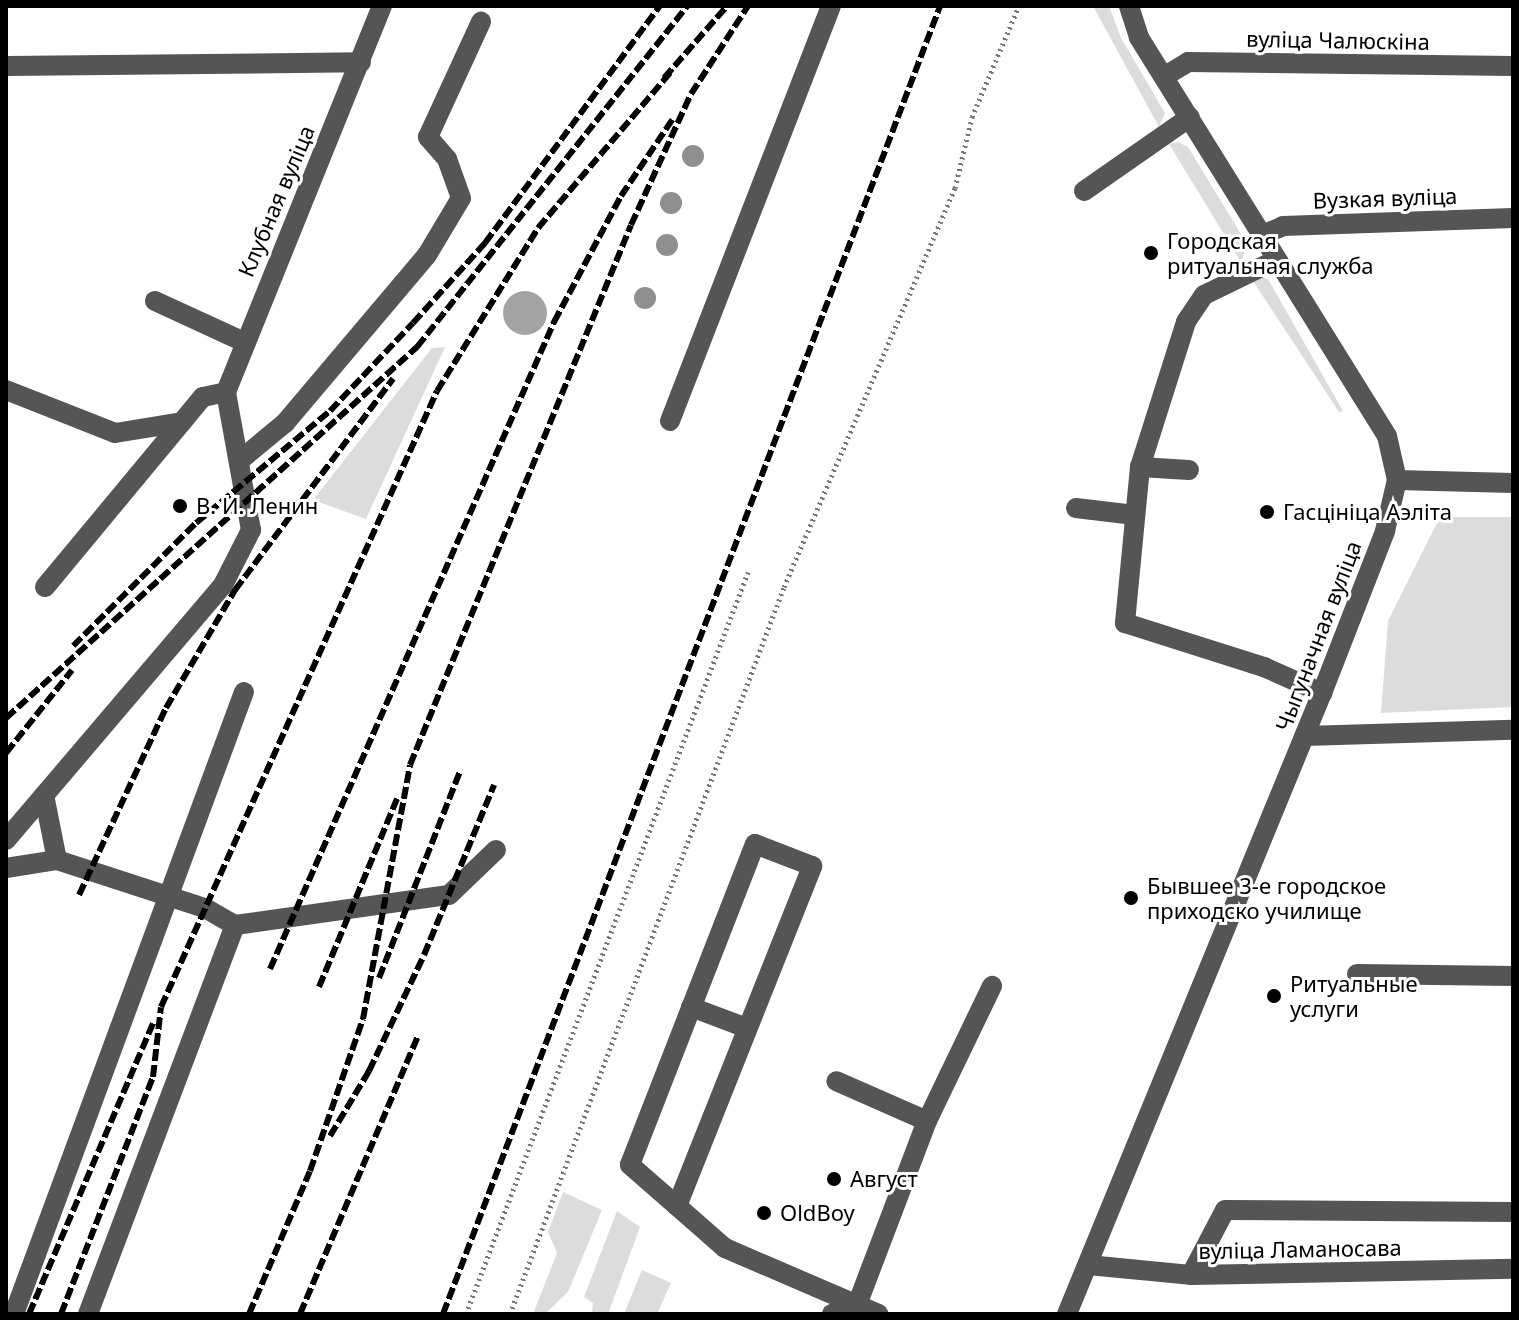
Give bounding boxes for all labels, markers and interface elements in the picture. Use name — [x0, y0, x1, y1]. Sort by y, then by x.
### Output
street label: вуліца Чалюскіна — [1246, 25, 1430, 55]
street label: Клубная вуліца — [232, 121, 320, 281]
street label: Вузкая вуліца — [1312, 182, 1458, 214]
place label: Городская ритуальная служба — [1167, 227, 1374, 278]
marker: Городская ритуальная служба — [1142, 244, 1160, 262]
place label: В. И. Ленин — [196, 493, 318, 519]
marker: В. И. Ленин — [171, 497, 189, 515]
place label: Гасцініца Аэліта — [1283, 499, 1452, 525]
marker: Гасцініца Аэліта — [1258, 503, 1276, 521]
street label: Чыгуначная вуліца — [1270, 537, 1366, 735]
place label: Бывшее 3-е городское приходско училище — [1147, 872, 1386, 924]
marker: Бывшее 3-е городское приходско училище — [1122, 889, 1140, 907]
place label: Ритуальные услуги — [1290, 970, 1418, 1022]
marker: Ритуальные услуги — [1265, 987, 1283, 1005]
place label: Август — [850, 1166, 918, 1192]
marker: Август — [825, 1170, 843, 1188]
place label: OldBoy — [780, 1200, 855, 1226]
marker: OldBoy — [755, 1204, 773, 1222]
street label: вуліца Ламаносава — [1198, 1234, 1402, 1264]

